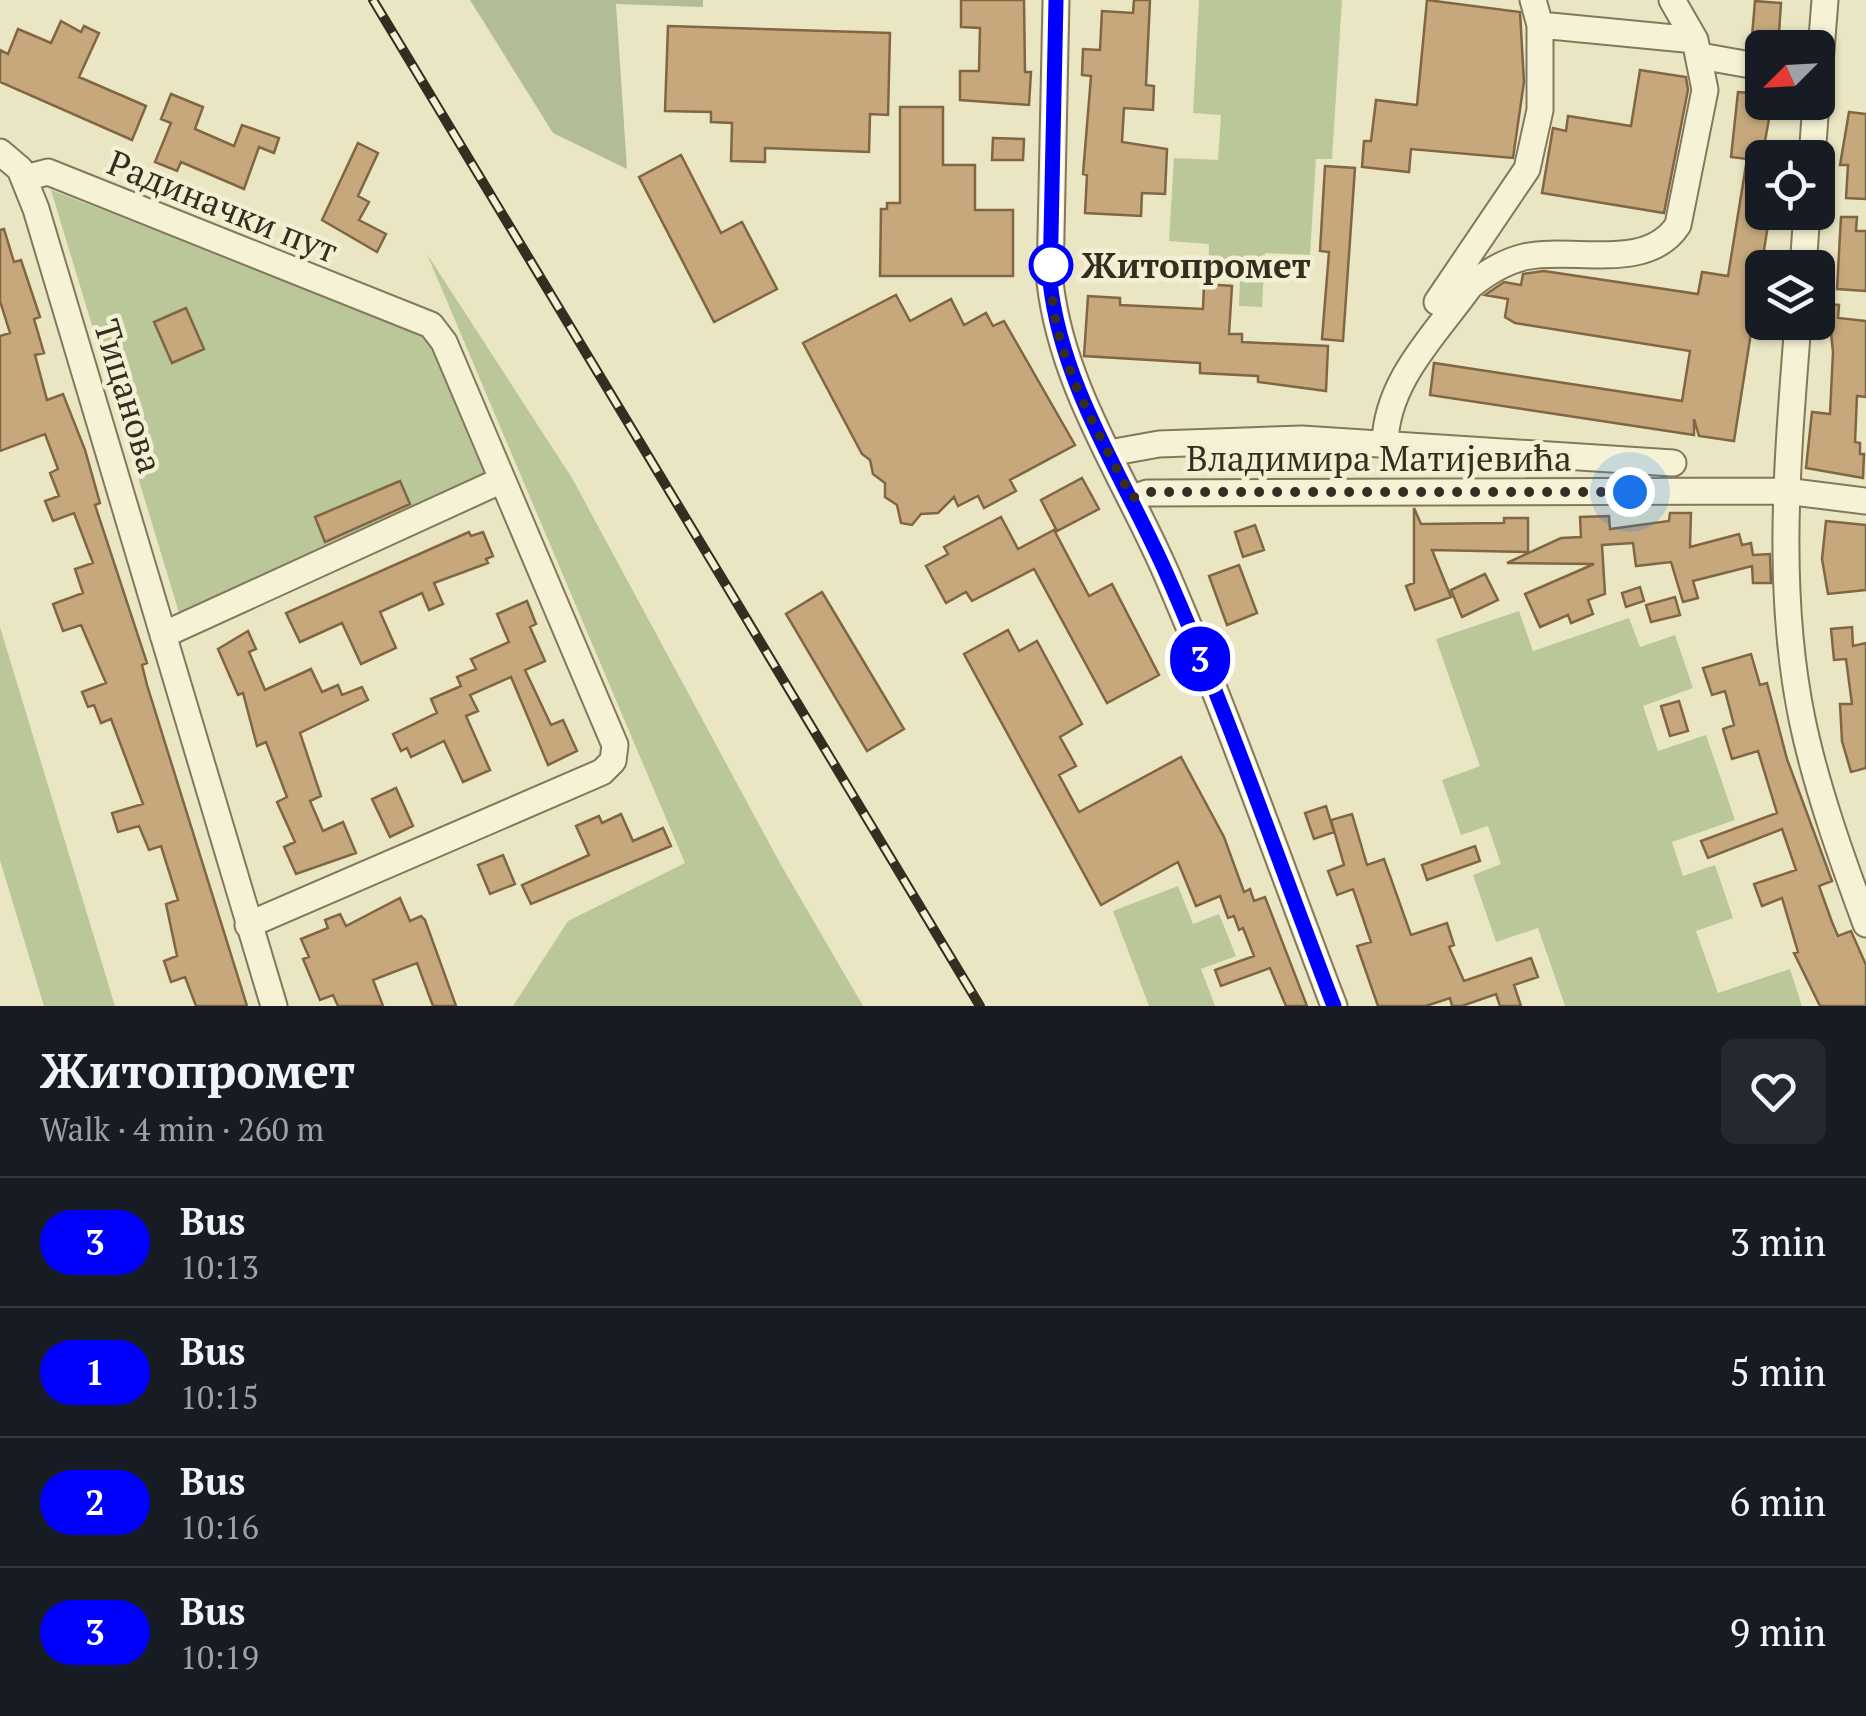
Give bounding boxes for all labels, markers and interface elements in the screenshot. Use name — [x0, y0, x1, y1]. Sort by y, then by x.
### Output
north arrow — [1745, 30, 1835, 120]
map controls — [1745, 30, 1835, 340]
street label: Радиначки пут — [101, 139, 345, 273]
button: locate — [1745, 140, 1835, 230]
place label: Житопромет — [1081, 242, 1311, 288]
marker: Житопромет — [1030, 244, 1072, 286]
button: layers — [1745, 250, 1835, 340]
street label: Тицанова — [84, 314, 174, 478]
street label: Владимира Матијевића — [1186, 435, 1572, 481]
your location — [1605, 467, 1655, 517]
line badge: 3 — [1168, 626, 1232, 692]
text: 3 — [1190, 636, 1210, 682]
text: Житопромет — [40, 1038, 355, 1102]
button: heart — [1721, 1039, 1826, 1144]
text: Walk · 4 min · 260 m — [40, 1108, 324, 1150]
text: Bus — [180, 1196, 245, 1246]
text: 3 min — [1730, 1217, 1826, 1267]
text: 3 — [85, 1219, 105, 1265]
text: 10:13 — [180, 1246, 259, 1288]
text: Bus — [180, 1326, 245, 1376]
text: 5 min — [1730, 1347, 1826, 1397]
text: 1 — [85, 1349, 105, 1395]
text: 10:15 — [180, 1376, 259, 1418]
text: Bus — [180, 1456, 245, 1506]
text: 6 min — [1730, 1477, 1826, 1527]
text: 2 — [85, 1479, 105, 1525]
text: 10:16 — [180, 1506, 259, 1548]
text: Bus — [180, 1586, 245, 1636]
text: 9 min — [1730, 1607, 1826, 1657]
text: 3 — [85, 1609, 105, 1655]
text: 10:19 — [180, 1636, 259, 1678]

